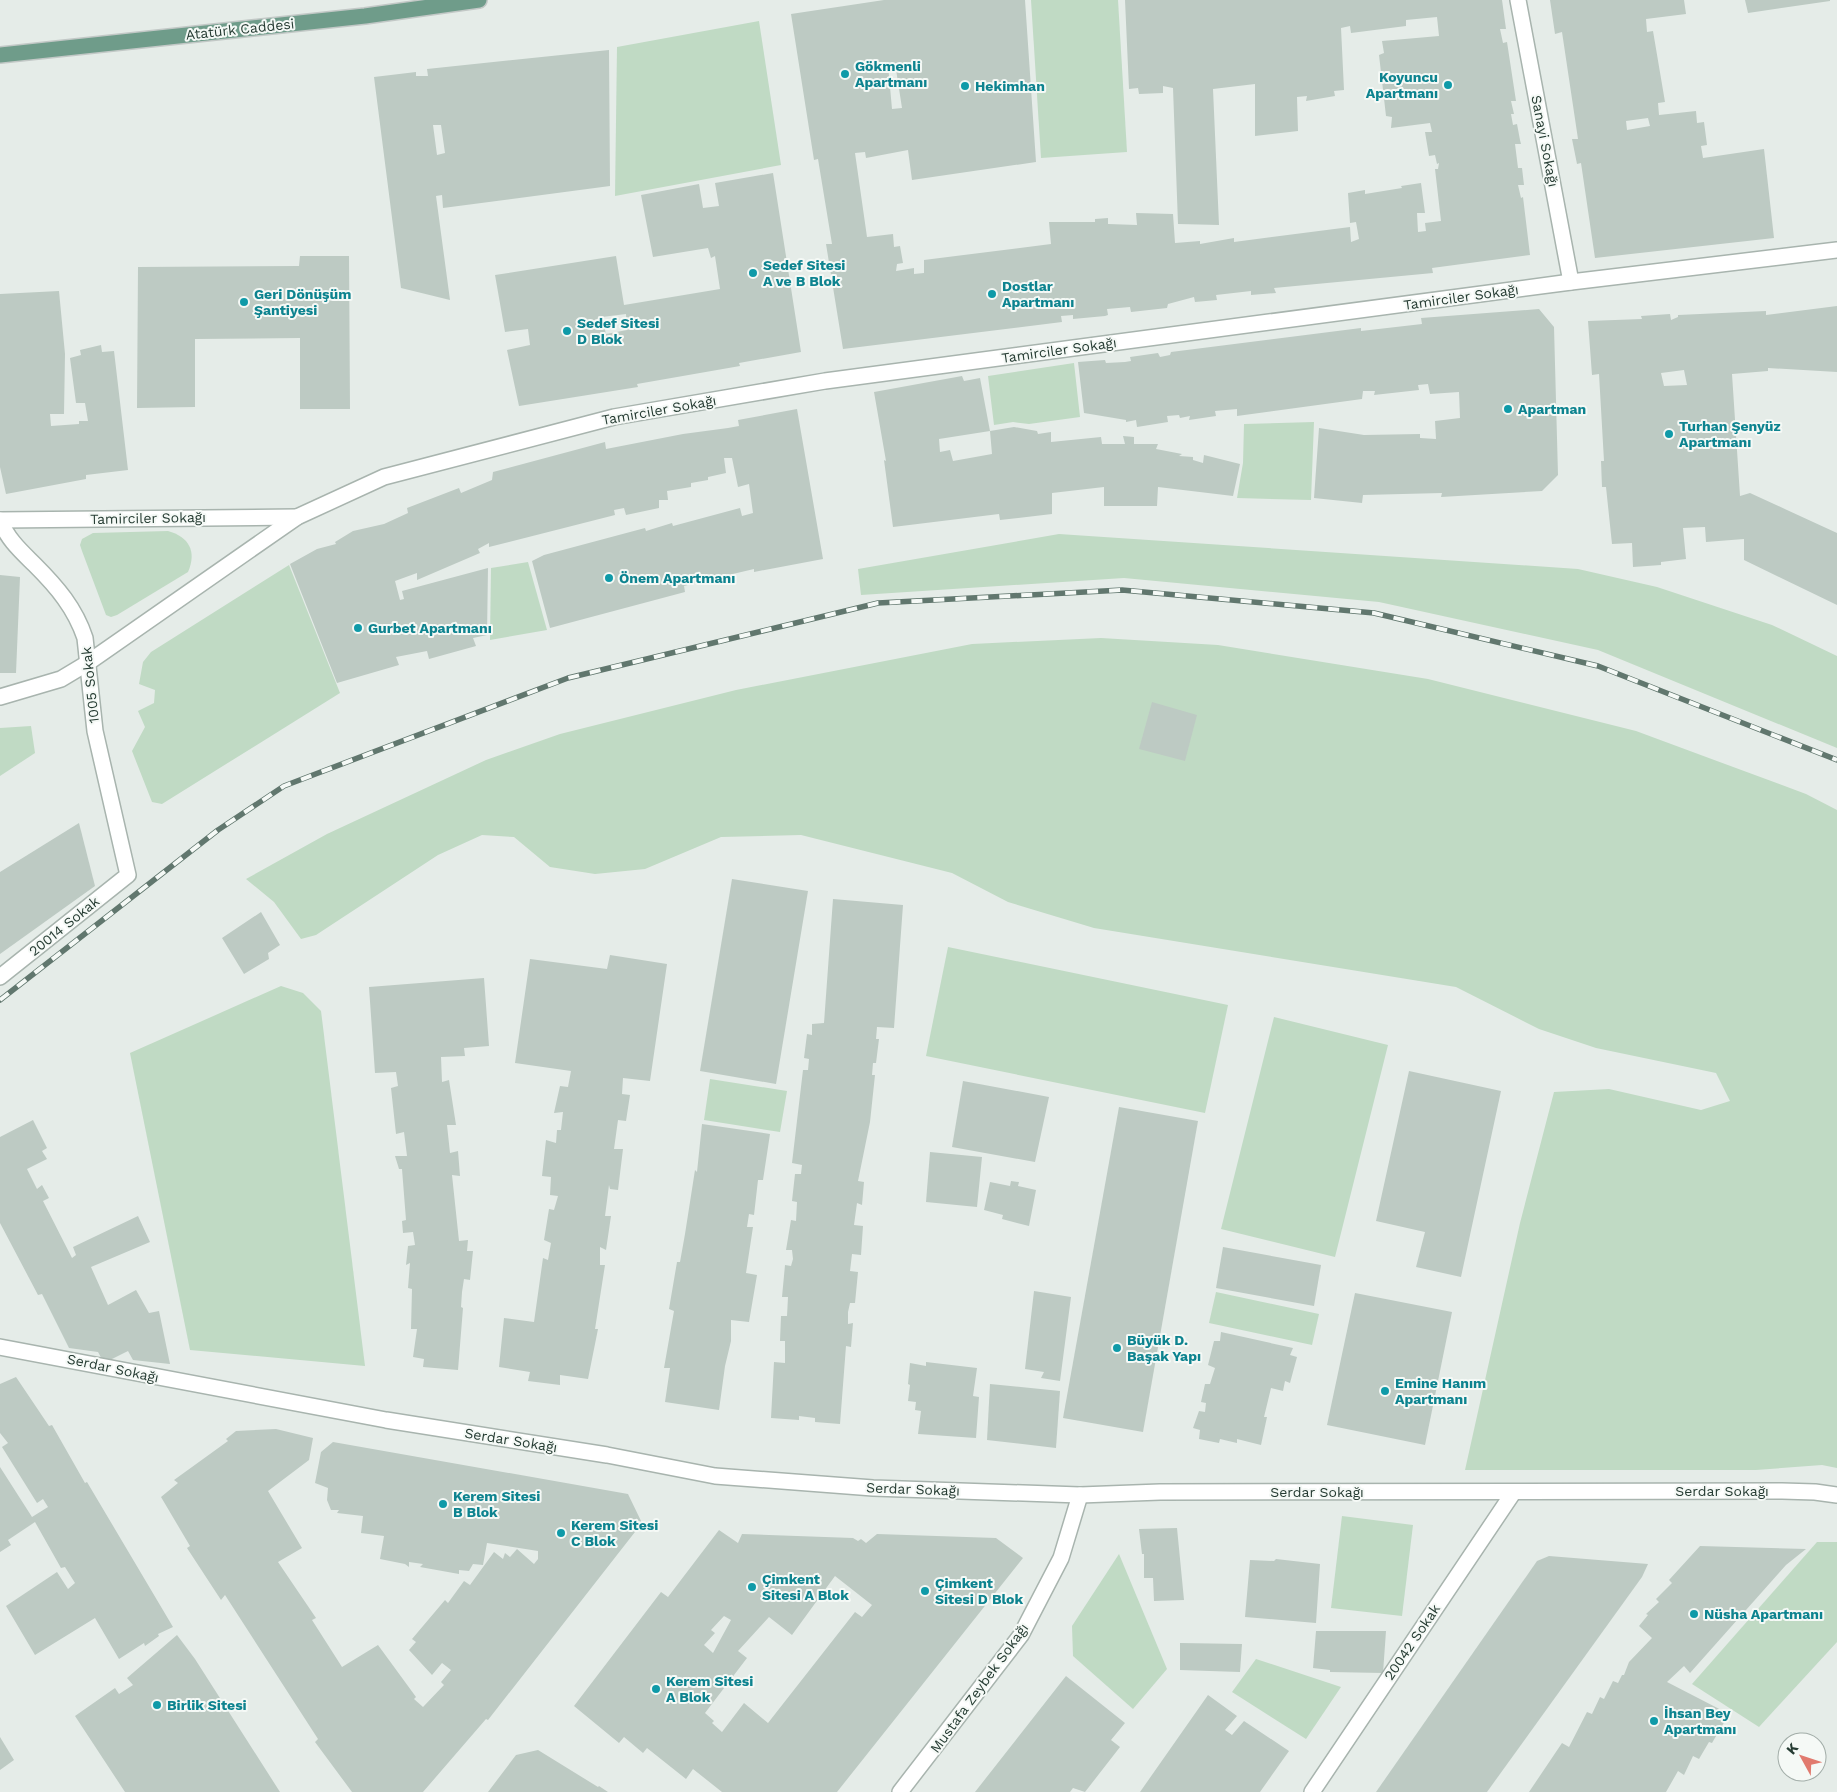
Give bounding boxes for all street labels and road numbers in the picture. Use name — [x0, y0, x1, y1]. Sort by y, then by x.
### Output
street label: Atatürk Caddesi — [185, 15, 295, 43]
street label: Sanayi Sokağı — [1528, 94, 1562, 188]
street label: Tamirciler Sokağı — [1403, 281, 1519, 313]
street label: Tamirciler Sokağı — [1001, 334, 1117, 366]
street label: Tamirciler Sokağı — [601, 392, 717, 428]
street label: Tamirciler Sokağı — [90, 509, 206, 527]
street label: 1005 Sokak — [78, 646, 102, 724]
street label: 20014 Sokak — [26, 893, 102, 959]
street label: Serdar Sokağı — [66, 1350, 160, 1386]
street label: Serdar Sokağı — [463, 1425, 559, 1455]
street label: Serdar Sokağı — [866, 1479, 960, 1499]
street label: Serdar Sokağı — [1675, 1483, 1769, 1499]
street label: Serdar Sokağı — [1270, 1484, 1364, 1500]
street label: 20042 Sokak — [1381, 1601, 1443, 1683]
street label: Mustafa Zeybek Sokağı — [927, 1620, 1031, 1756]

